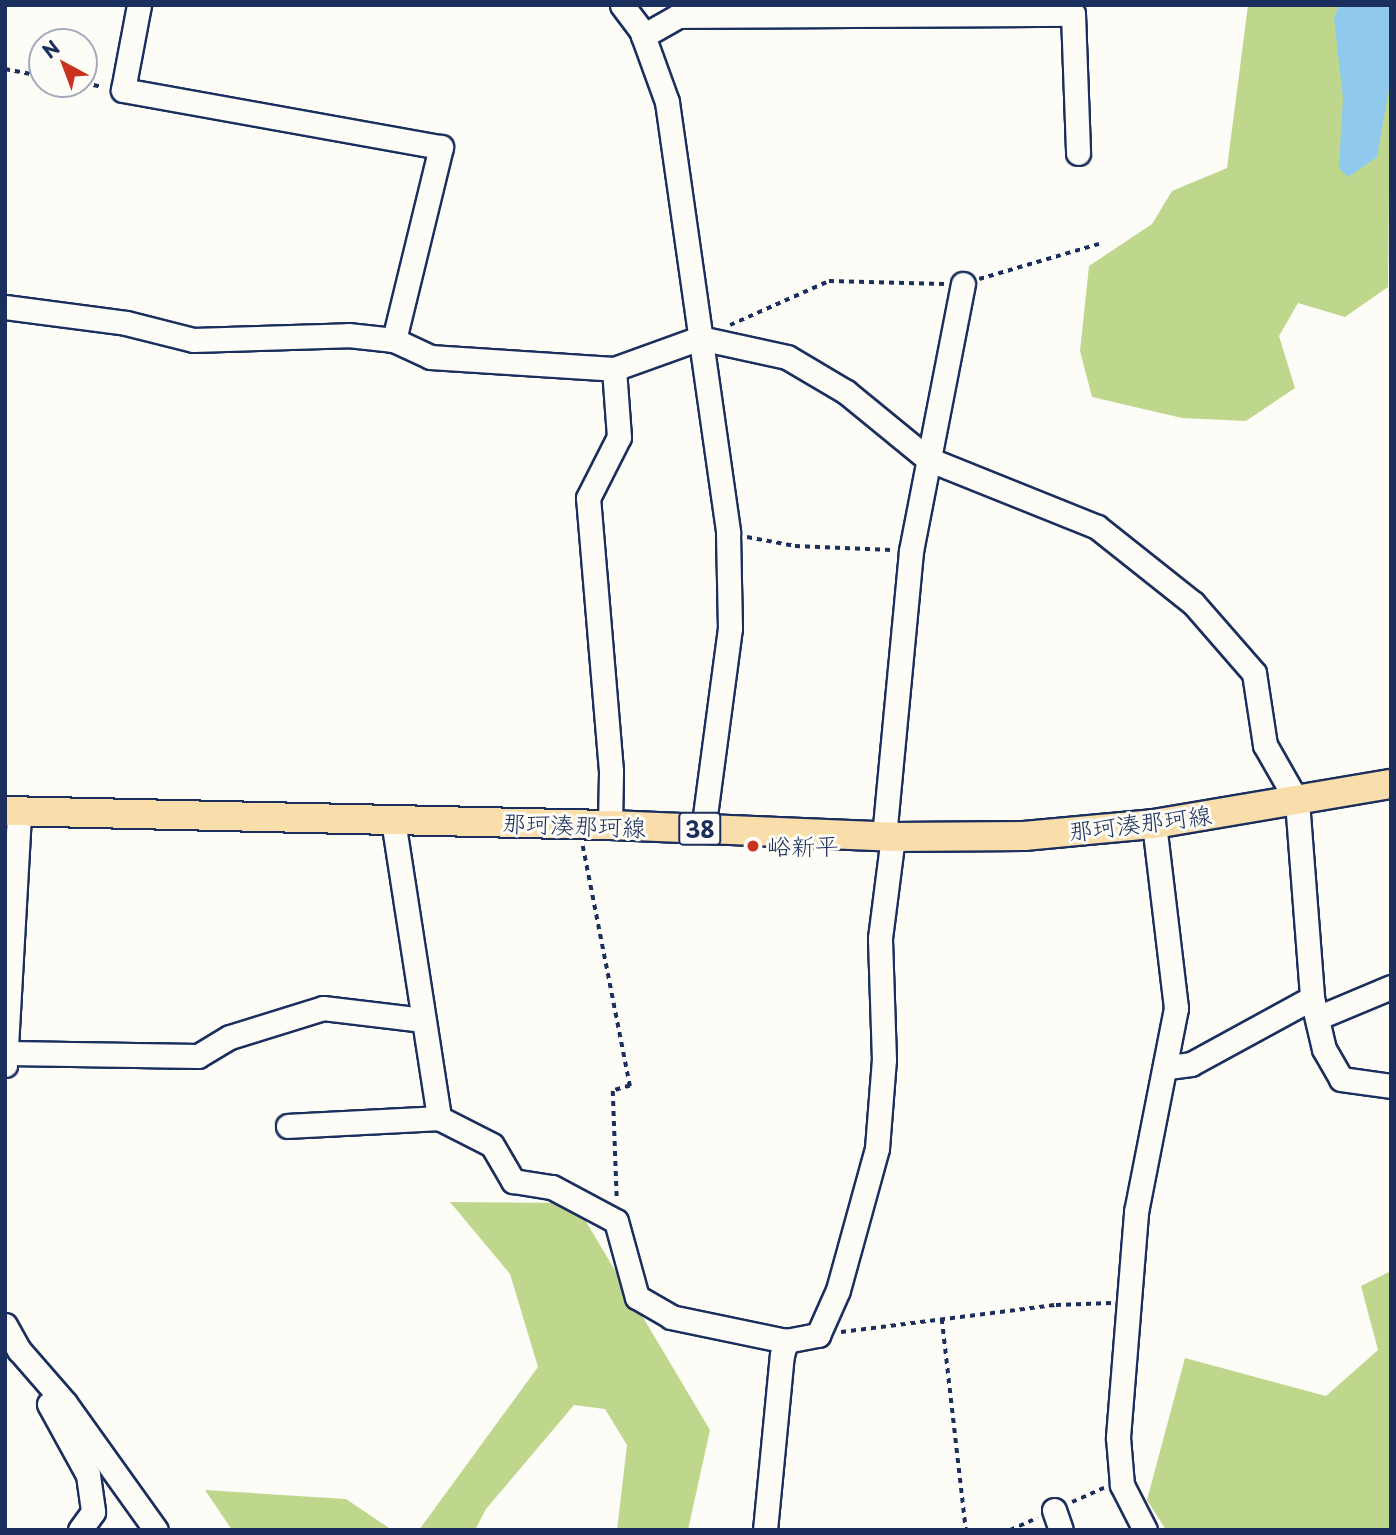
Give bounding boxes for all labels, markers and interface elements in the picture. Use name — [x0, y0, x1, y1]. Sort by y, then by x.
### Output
north arrow — [28, 28, 98, 98]
text: N — [36, 33, 65, 64]
street label: 那珂湊那珂線 — [1067, 800, 1213, 846]
street label: 那珂湊那珂線 — [502, 808, 646, 842]
road number: 38 — [677, 810, 723, 848]
place label: 峪新平 — [767, 832, 839, 860]
marker: 峪新平 — [745, 838, 761, 854]

